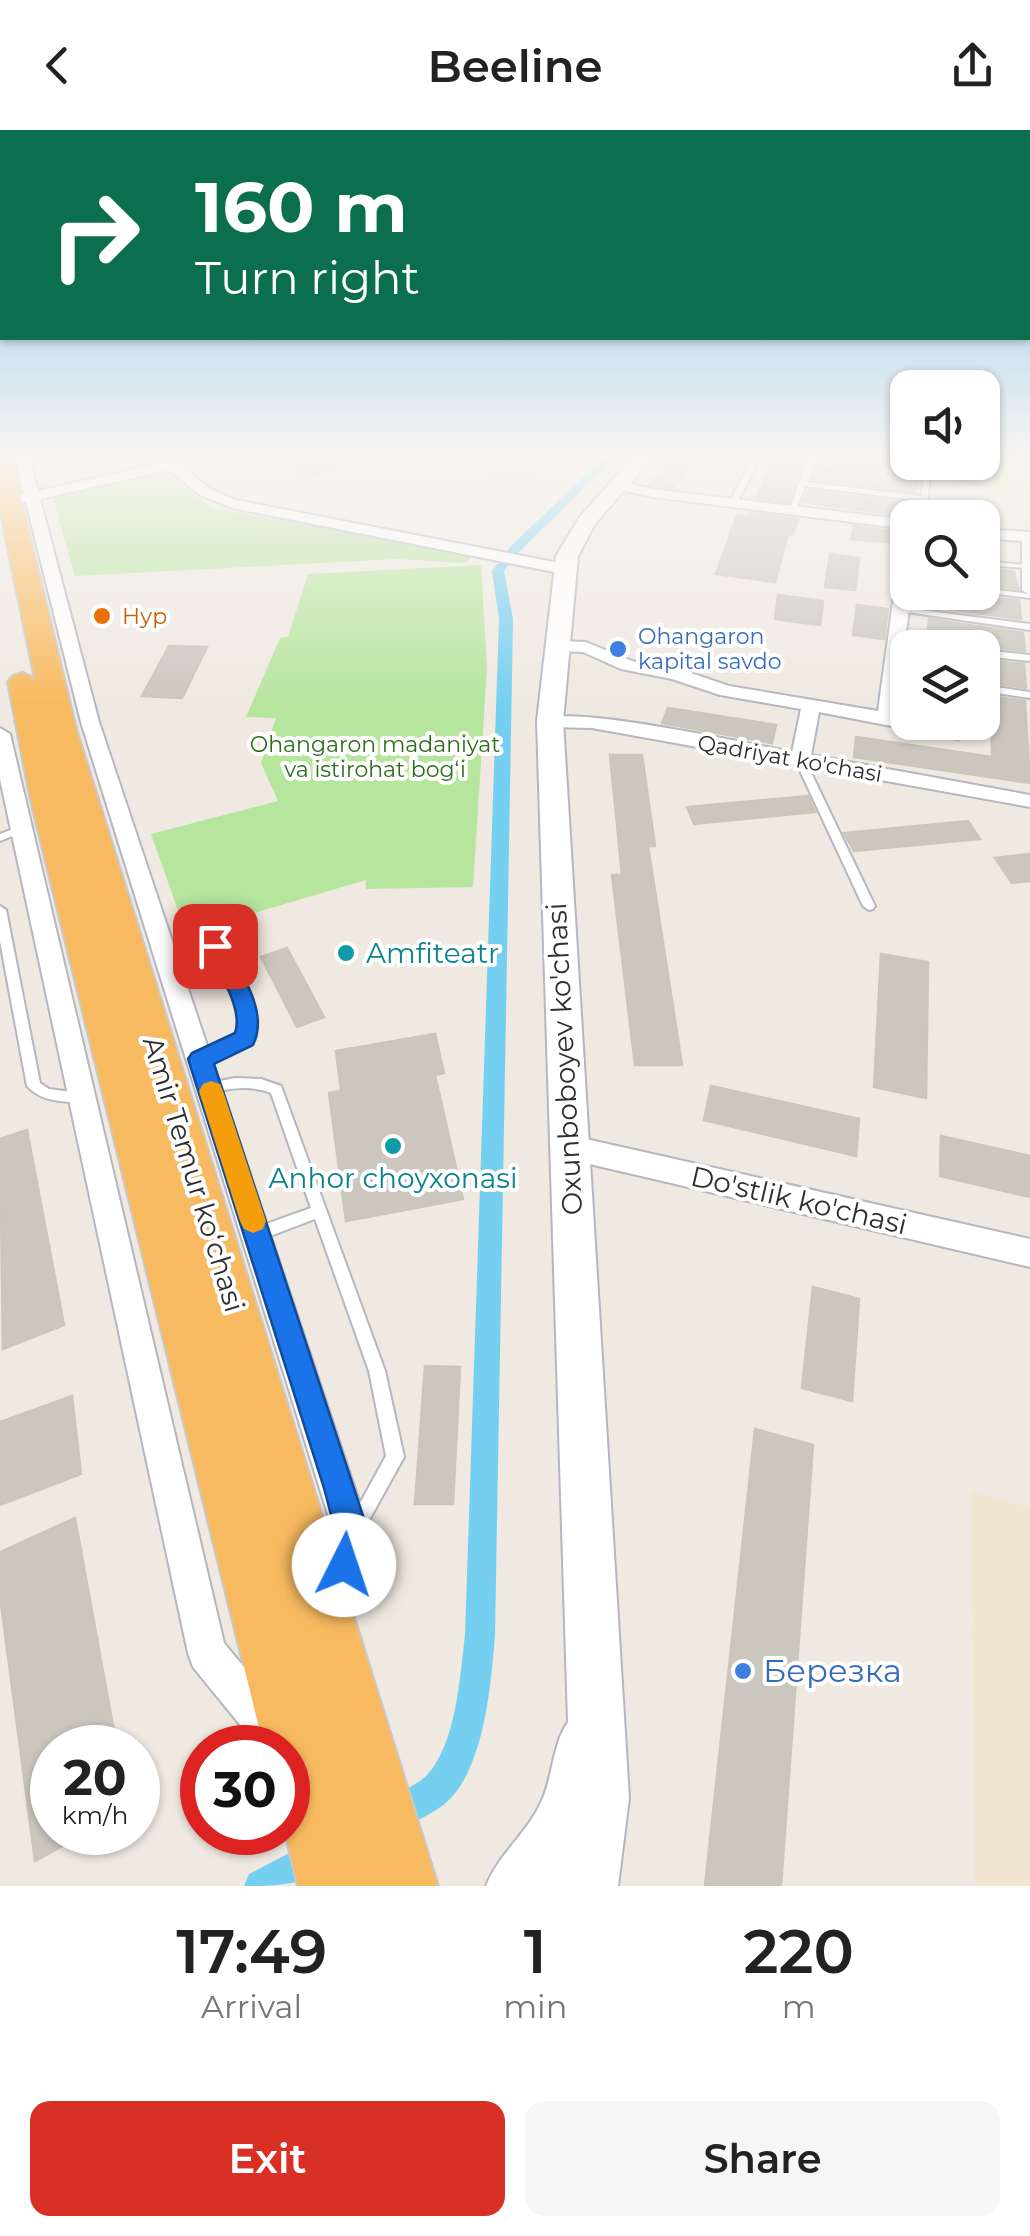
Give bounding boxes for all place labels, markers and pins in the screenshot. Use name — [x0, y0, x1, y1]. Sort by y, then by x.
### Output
place label: Нур — [122, 603, 167, 630]
marker: Нур — [91, 605, 113, 627]
place label: Ohangaron kapital savdo — [638, 623, 782, 675]
marker: Ohangaron kapital savdo — [607, 638, 629, 660]
pin — [173, 904, 258, 989]
place label: Amfiteatr — [366, 936, 499, 970]
marker: Amfiteatr — [335, 942, 357, 964]
marker: Anhor choyxonasi — [382, 1135, 404, 1157]
place label: Anhor choyxonasi — [269, 1161, 517, 1195]
place label: Березка — [763, 1651, 902, 1690]
marker: Березка — [732, 1660, 754, 1682]

